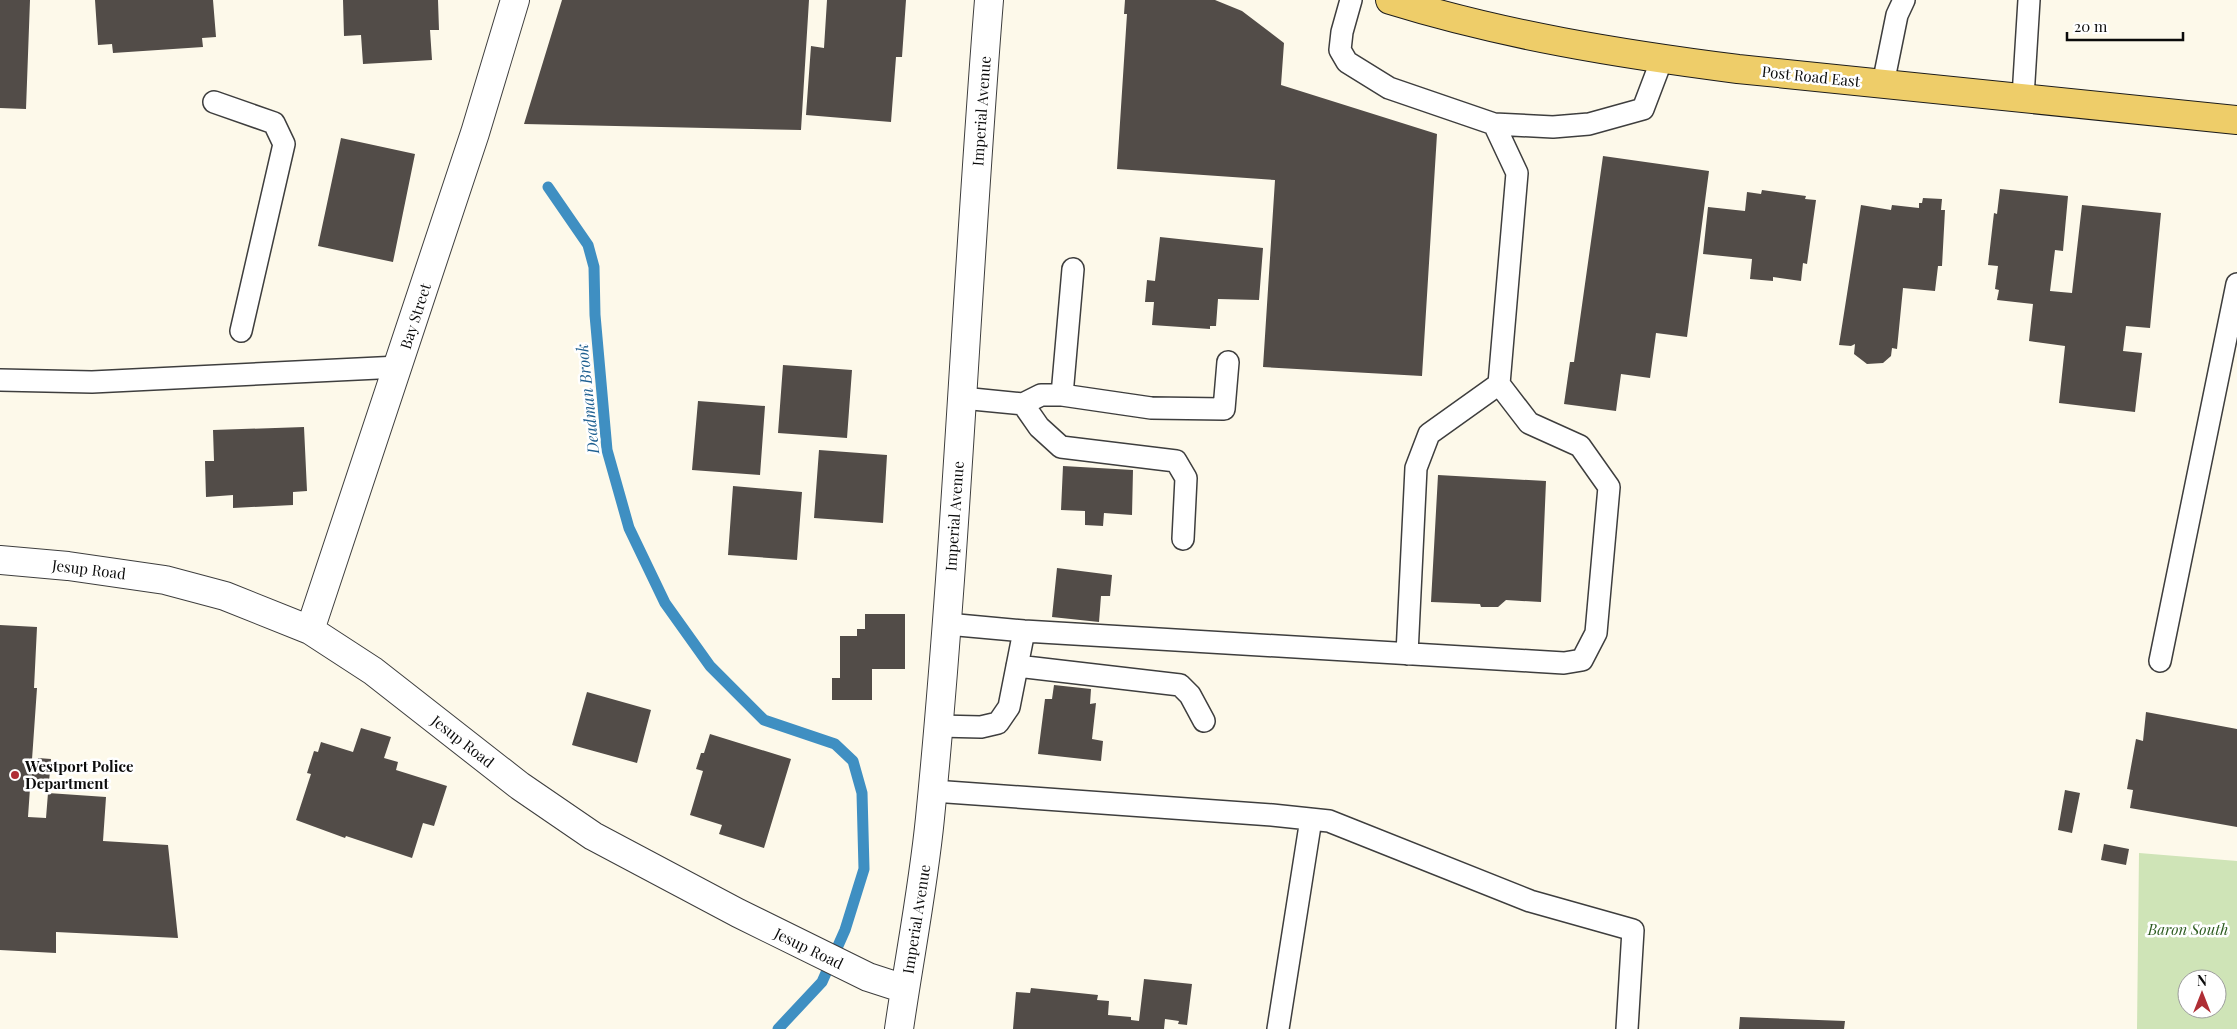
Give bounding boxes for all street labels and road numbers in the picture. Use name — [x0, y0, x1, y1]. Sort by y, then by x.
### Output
street label: Imperial Avenue — [967, 55, 995, 167]
street label: Post Road East — [1761, 61, 1862, 91]
street label: Bay Street — [395, 280, 435, 351]
street label: Imperial Avenue — [940, 460, 968, 572]
street label: Jesup Road — [50, 554, 127, 583]
street label: Jesup Road — [427, 710, 499, 772]
street label: Imperial Avenue — [897, 863, 935, 975]
street label: Jesup Road — [770, 922, 847, 973]

